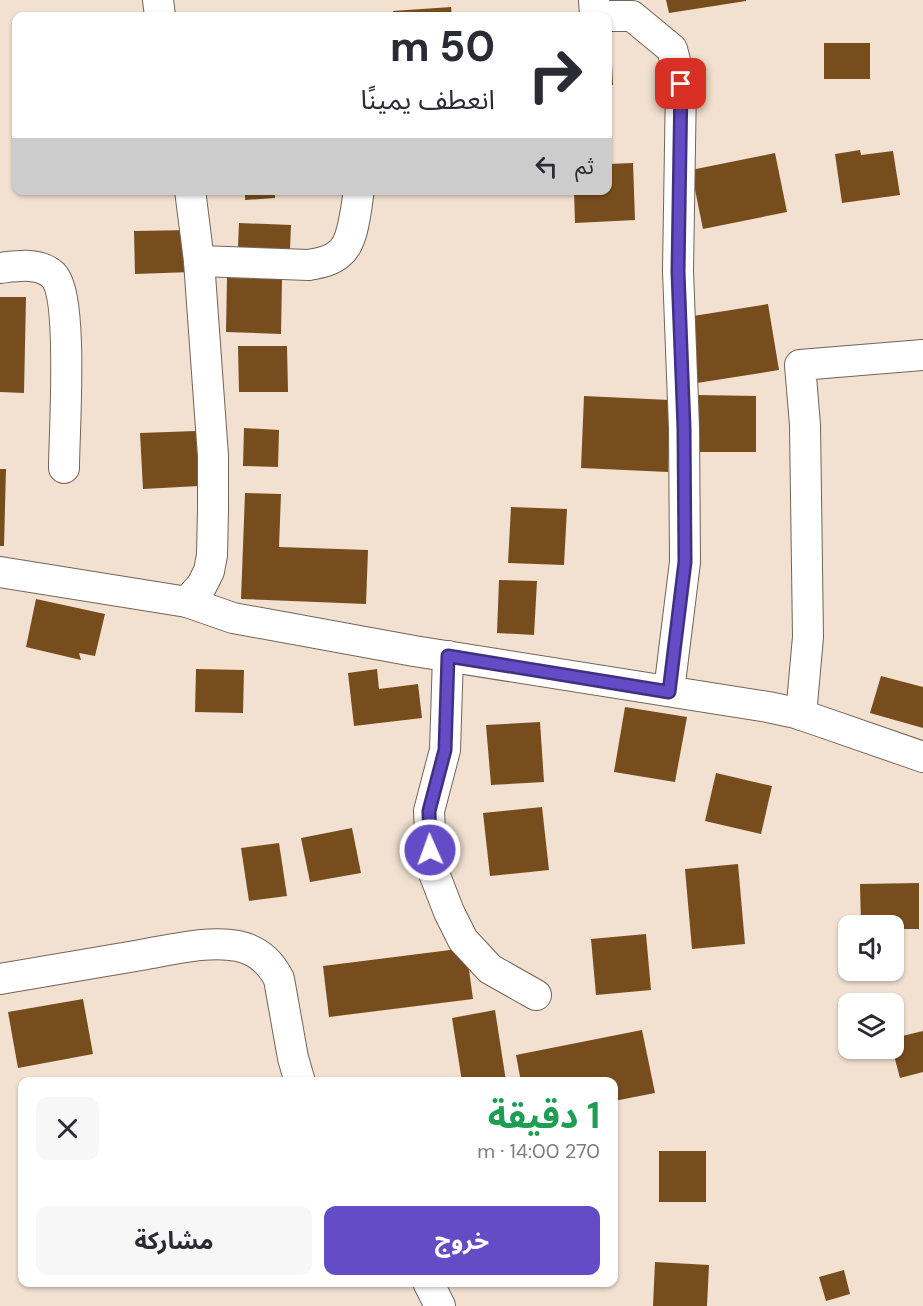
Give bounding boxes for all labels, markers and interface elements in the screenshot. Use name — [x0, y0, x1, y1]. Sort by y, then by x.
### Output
text: 50 m — [390, 19, 495, 74]
icon: right — [516, 36, 594, 114]
pin — [655, 58, 706, 109]
icon: arrive — [664, 67, 697, 100]
text: انعطف يمينًا — [360, 82, 495, 117]
icon: left — [530, 150, 563, 183]
text: ثم — [575, 152, 594, 181]
position arrow — [398, 818, 462, 882]
map controls — [838, 915, 904, 1059]
button: sound — [838, 915, 904, 981]
button: layers — [838, 993, 904, 1059]
text: 1 دقيقة — [488, 1092, 600, 1139]
button: close — [36, 1097, 99, 1160]
text: 270 m · 14:00 — [477, 1138, 600, 1164]
button: مشاركة — [36, 1206, 312, 1275]
button: خروج — [324, 1206, 600, 1275]

